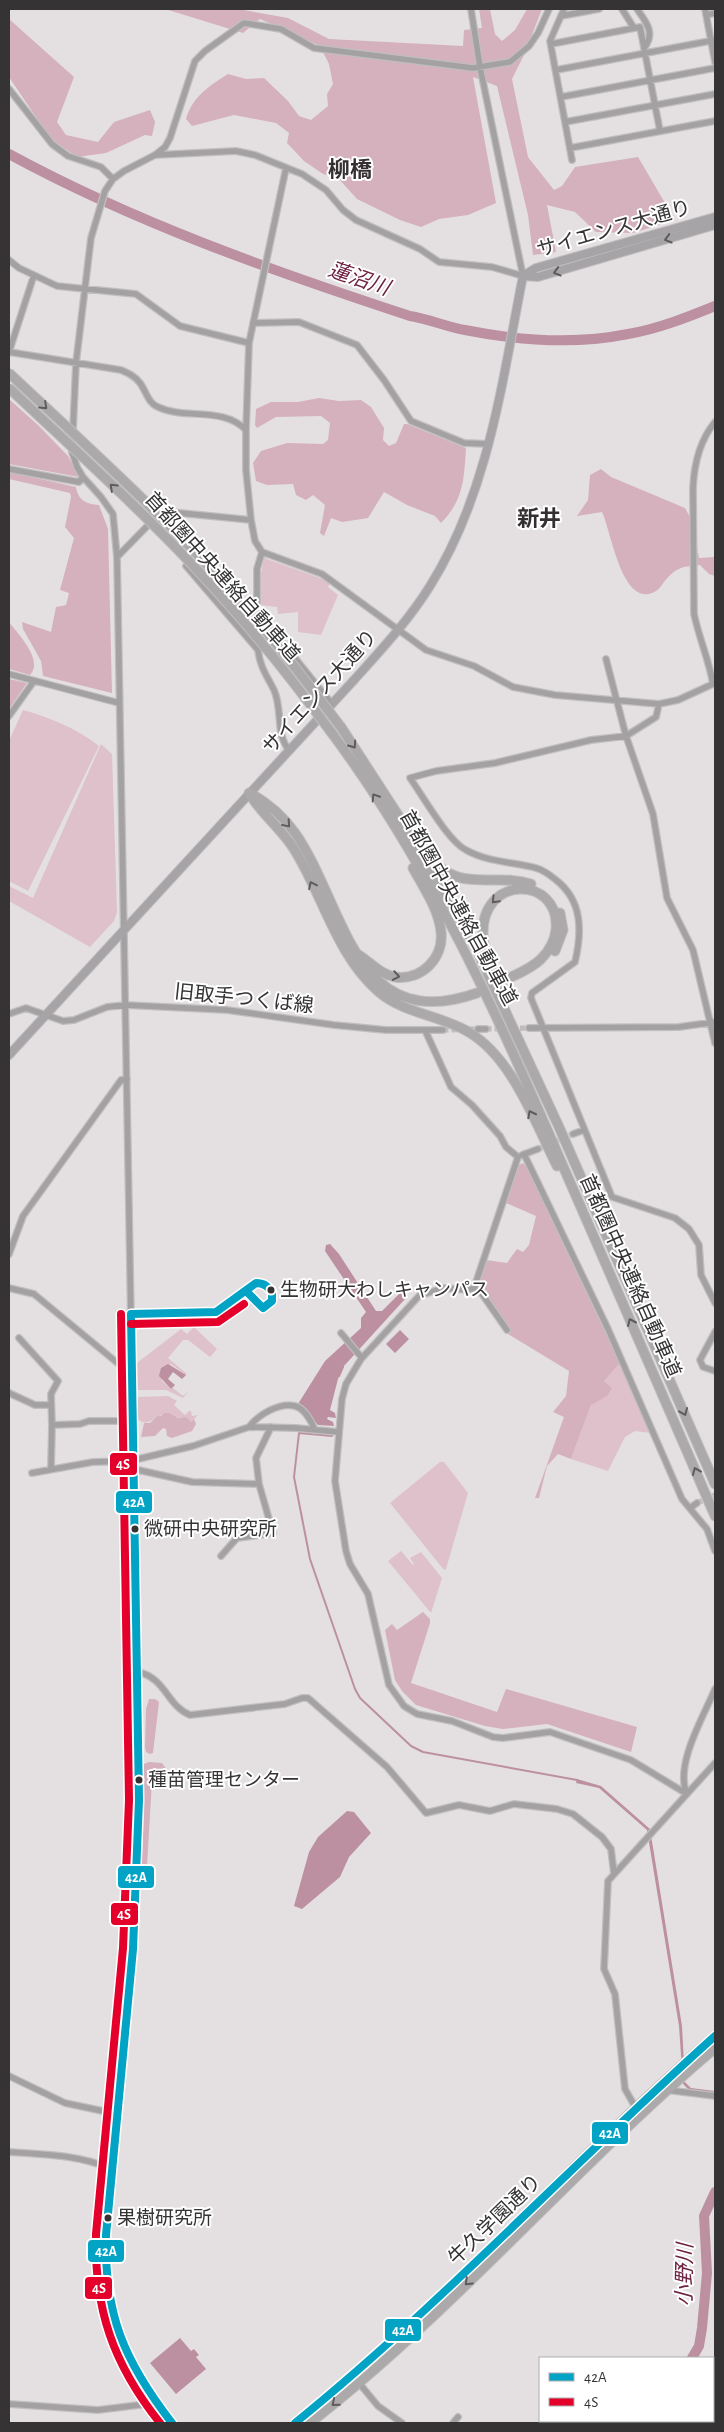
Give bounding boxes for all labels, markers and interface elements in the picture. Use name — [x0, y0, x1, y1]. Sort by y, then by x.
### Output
district label: 柳橋 — [328, 158, 372, 181]
street label: サイエンス大通り — [534, 196, 693, 261]
one-way arrow — [665, 233, 673, 243]
water label: 蓮沼川 — [326, 258, 394, 300]
one-way arrow — [554, 266, 562, 276]
one-way arrow — [39, 400, 48, 409]
one-way arrow — [110, 484, 119, 493]
street label: 首都圏中央連絡自動車道 — [141, 488, 304, 665]
district label: 新井 — [517, 507, 561, 530]
street label: サイエンス大通り — [258, 625, 381, 758]
one-way arrow — [347, 739, 356, 748]
one-way arrow — [372, 793, 381, 802]
street label: 首都圏中央連絡自動車道 — [396, 806, 521, 1009]
one-way arrow — [281, 818, 290, 827]
one-way arrow — [308, 881, 318, 890]
one-way arrow — [492, 894, 501, 903]
one-way arrow — [392, 970, 401, 980]
street label: 旧取手つくば線 — [173, 980, 315, 1016]
one-way arrow — [527, 1110, 537, 1119]
street label: 首都圏中央連絡自動車道 — [576, 1171, 685, 1381]
place label: 生物研大わしキャンパス — [280, 1280, 489, 1300]
marker: 生物研大わしキャンパス — [266, 1285, 276, 1295]
one-way arrow — [627, 1318, 638, 1327]
one-way arrow — [678, 1407, 689, 1416]
line badge: 4S — [109, 1452, 138, 1476]
text: 4S — [116, 1458, 130, 1472]
one-way arrow — [691, 1467, 702, 1476]
line badge: 42A — [115, 1490, 153, 1514]
text: 42A — [123, 1496, 146, 1510]
place label: 微研中央研究所 — [144, 1519, 277, 1539]
marker: 微研中央研究所 — [130, 1524, 140, 1534]
place label: 種苗管理センター — [148, 1769, 300, 1790]
marker: 種苗管理センター — [134, 1775, 144, 1785]
line badge: 42A — [117, 1865, 155, 1889]
text: 42A — [125, 1871, 148, 1885]
line badge: 4S — [110, 1902, 139, 1926]
text: 4S — [117, 1908, 131, 1922]
line badge: 42A — [591, 2121, 629, 2145]
text: 42A — [599, 2127, 622, 2141]
street label: 牛久学園通り — [444, 2170, 545, 2269]
place label: 果樹研究所 — [117, 2208, 212, 2228]
marker: 果樹研究所 — [103, 2213, 113, 2223]
line badge: 42A — [87, 2239, 125, 2263]
water label: 小野川 — [673, 2241, 696, 2307]
text: 42A — [95, 2245, 118, 2259]
line badge: 4S — [84, 2276, 113, 2300]
one-way arrow — [465, 2276, 474, 2285]
text: 4S — [92, 2282, 106, 2296]
line badge: 42A — [384, 2318, 422, 2342]
text: 42A — [392, 2324, 415, 2338]
legend — [539, 2357, 714, 2422]
text: 42A — [584, 2370, 607, 2385]
text: 4S — [584, 2395, 598, 2410]
one-way arrow — [332, 2398, 341, 2406]

